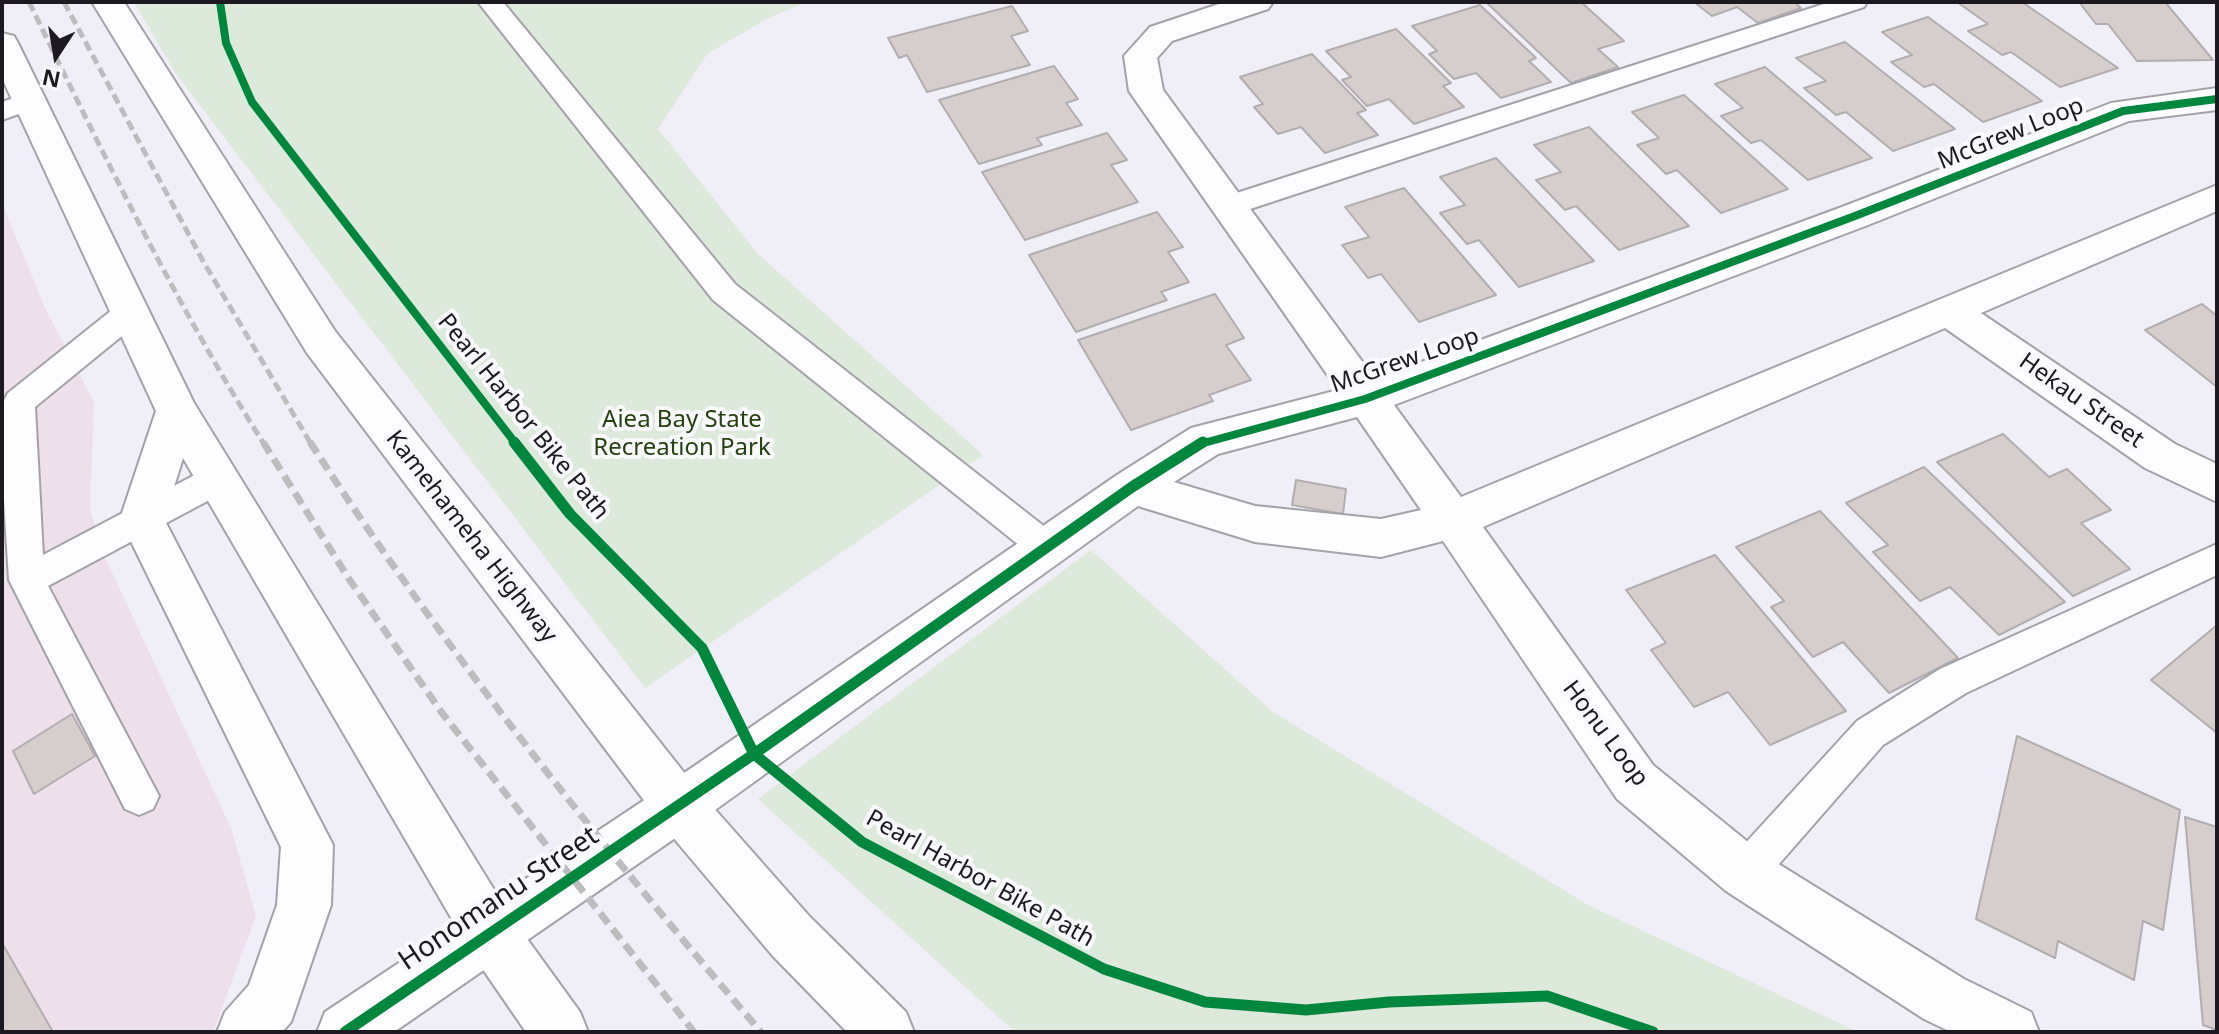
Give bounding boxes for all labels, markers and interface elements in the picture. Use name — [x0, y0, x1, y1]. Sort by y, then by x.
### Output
north arrow — [16, 16, 96, 96]
text: N — [39, 63, 63, 96]
street label: McGrew Loop — [1934, 92, 2088, 176]
street label: Pearl Harbor Bike Path — [431, 308, 615, 526]
street label: McGrew Loop — [1327, 322, 1483, 400]
street label: Hekau Street — [2013, 347, 2149, 455]
park label: Aiea Bay State Recreation Park — [593, 406, 771, 462]
street label: Kamehameha Highway — [379, 425, 563, 649]
street label: Honu Loop — [1556, 676, 1654, 792]
street label: Pearl Harbor Bike Path — [861, 804, 1099, 954]
street label: Honomanu Street — [393, 820, 605, 978]

